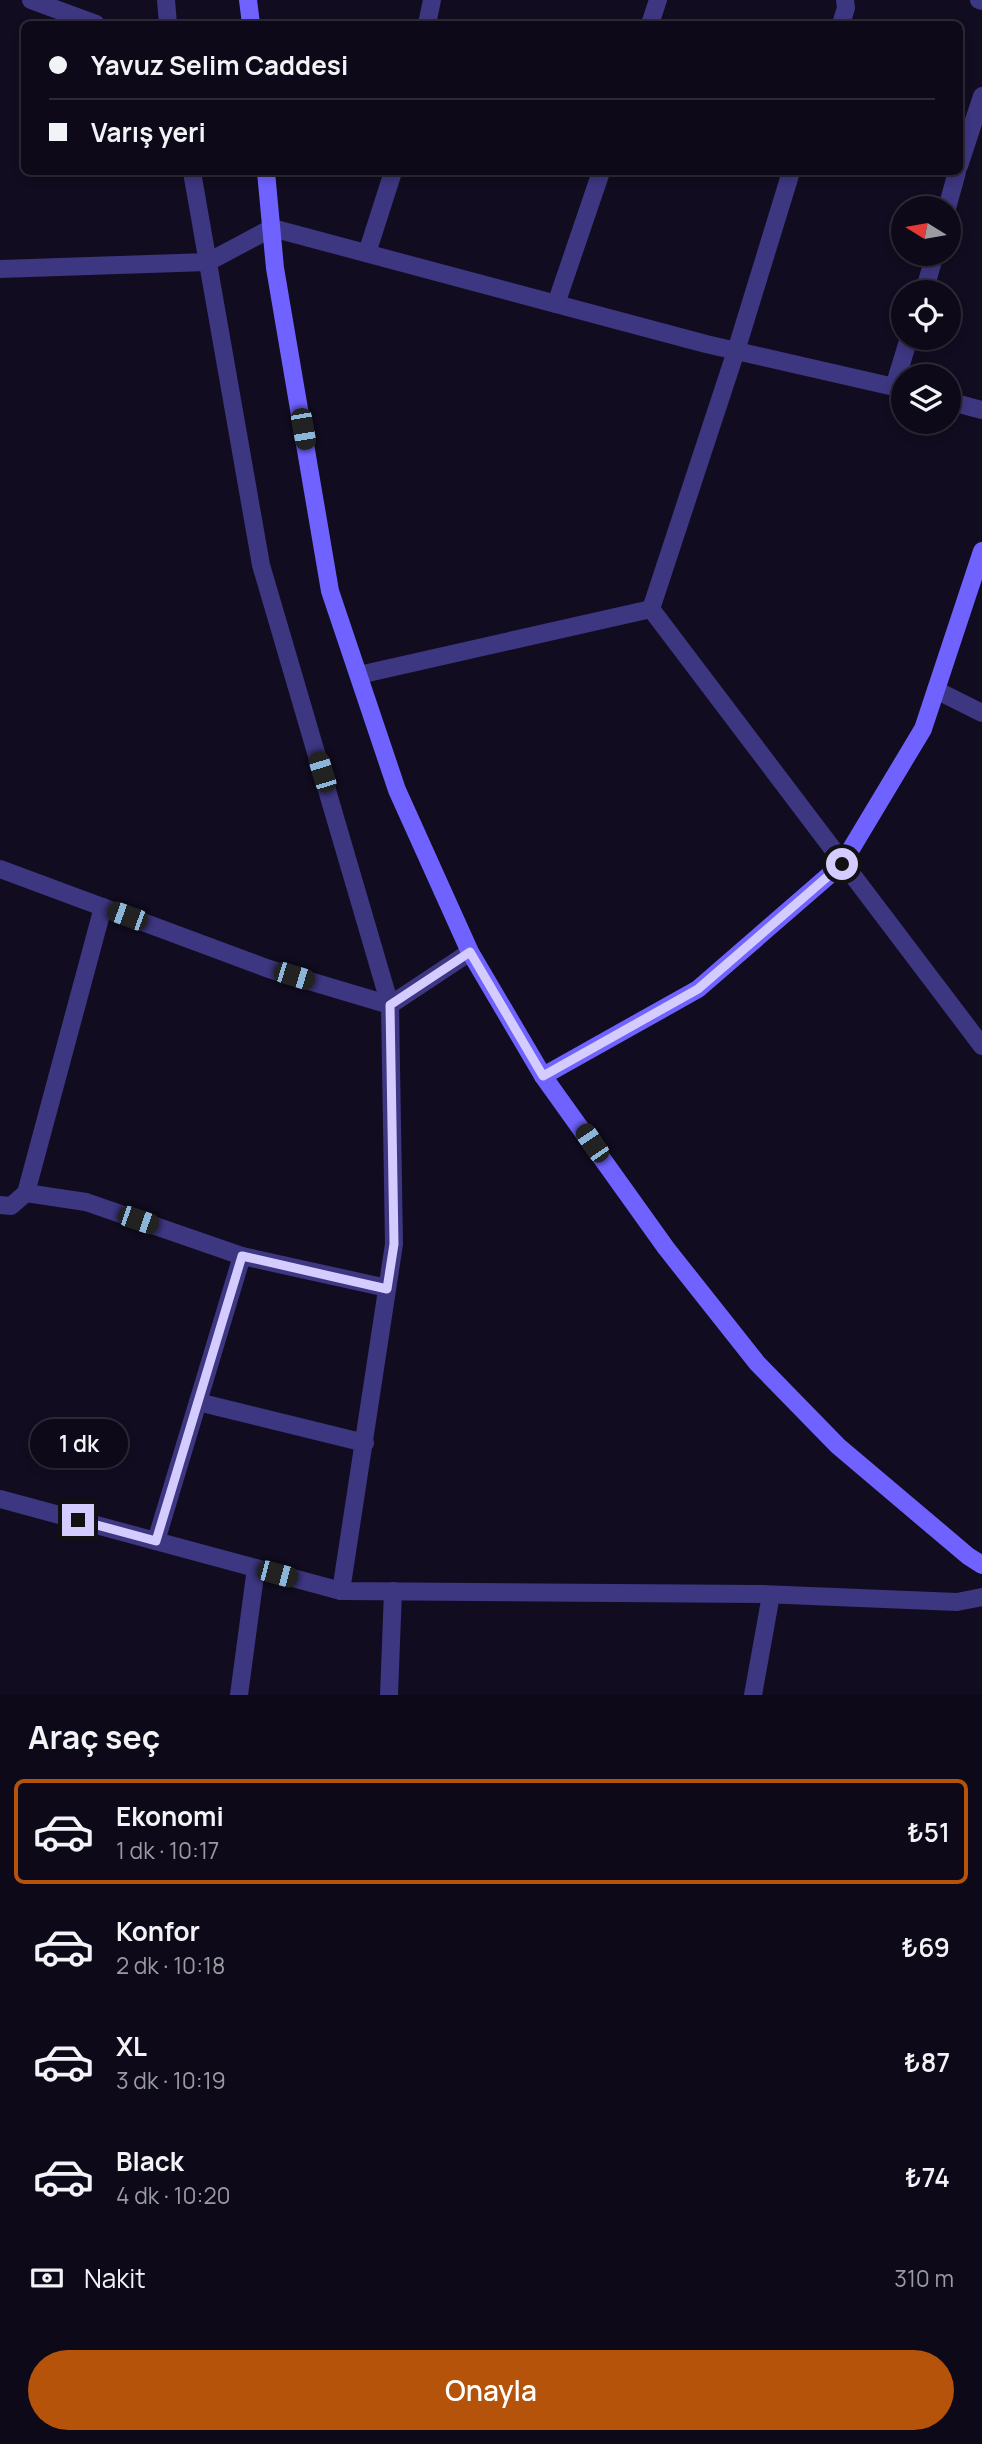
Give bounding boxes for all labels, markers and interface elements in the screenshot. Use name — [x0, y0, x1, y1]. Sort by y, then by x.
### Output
text: Yavuz Selim Caddesi — [91, 47, 348, 83]
text: Varış yeri — [91, 114, 206, 150]
north arrow — [891, 196, 961, 266]
map controls — [891, 196, 961, 434]
button: locate — [891, 280, 961, 350]
button: layers — [891, 364, 961, 434]
car — [290, 406, 317, 452]
car — [306, 749, 339, 795]
route start — [826, 848, 858, 880]
car — [104, 899, 151, 933]
car — [271, 960, 318, 992]
car — [572, 1120, 613, 1166]
car — [115, 1203, 162, 1237]
callout: 1 dk — [29, 1418, 127, 1468]
text: 1 dk — [59, 1427, 99, 1459]
route end — [62, 1504, 94, 1536]
car — [254, 1558, 301, 1590]
text: Araç seç — [28, 1715, 160, 1759]
text: Ekonomi — [116, 1798, 224, 1834]
icon: car — [32, 1800, 95, 1863]
text: ₺51 — [907, 1814, 950, 1850]
text: 1 dk · 10:17 — [116, 1834, 219, 1866]
text: Konfor — [116, 1913, 200, 1949]
icon: car — [32, 1915, 95, 1978]
text: ₺69 — [901, 1929, 950, 1965]
text: 2 dk · 10:18 — [116, 1949, 225, 1981]
text: XL — [116, 2028, 147, 2064]
icon: car — [32, 2030, 95, 2093]
text: ₺87 — [904, 2044, 950, 2080]
text: 3 dk · 10:19 — [116, 2064, 226, 2096]
text: Black — [116, 2143, 184, 2179]
icon: car — [32, 2145, 95, 2208]
text: ₺74 — [905, 2159, 950, 2195]
text: 4 dk · 10:20 — [116, 2179, 231, 2211]
icon: cash — [28, 2259, 66, 2297]
text: Nakit — [84, 2260, 146, 2296]
text: 310 m — [894, 2262, 954, 2294]
button: Onayla — [28, 2350, 954, 2430]

